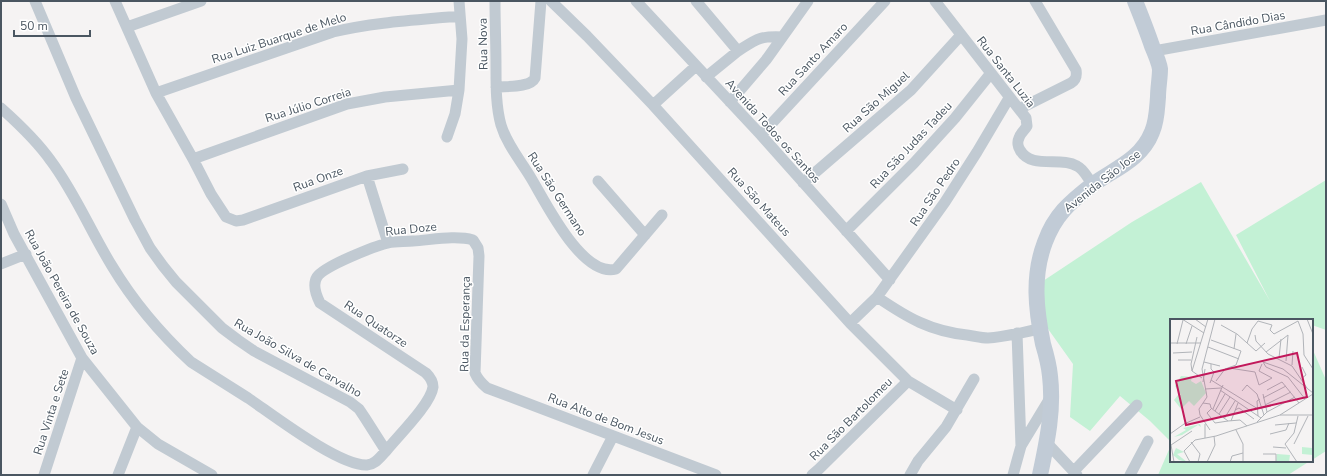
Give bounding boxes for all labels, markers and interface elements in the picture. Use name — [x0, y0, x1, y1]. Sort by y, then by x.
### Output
street label: Rua Cândido Dias — [1190, 7, 1287, 39]
street label: Rua Luiz Buarque de Melo — [210, 9, 349, 67]
scale bar — [14, 12, 90, 38]
text: 50 m — [20, 18, 48, 34]
street label: Rua Nova — [475, 18, 491, 70]
street label: Rua Santo Amaro — [775, 19, 851, 99]
street label: Rua Santa Luzia — [973, 33, 1039, 111]
street label: Rua São Miguel — [839, 68, 913, 136]
street label: Avenida Todos os Santos — [722, 75, 824, 187]
street label: Rua Júlio Correia — [263, 84, 353, 126]
street label: Rua São Judas Tadeu — [867, 98, 955, 192]
street label: Avenida São Jose — [1060, 146, 1144, 216]
street label: Rua São Germano — [524, 149, 590, 239]
street label: Rua São Pedro — [906, 154, 964, 229]
street label: Rua Onze — [291, 163, 345, 195]
street label: Rua São Mateus — [724, 164, 794, 240]
street label: Rua Doze — [385, 218, 437, 240]
street label: Rua João Pereira de Souza — [21, 227, 103, 357]
street label: Rua da Esperança — [456, 276, 474, 372]
street label: Rua Quatorze — [341, 297, 411, 351]
street label: Rua João Silva de Carvalho — [231, 315, 365, 401]
inset map — [1170, 319, 1313, 462]
street label: Rua Vinta e Sete — [30, 367, 72, 457]
street label: Rua São Bartolomeu — [806, 374, 896, 464]
street label: Rua Alto de Bom Jesus — [546, 389, 667, 449]

